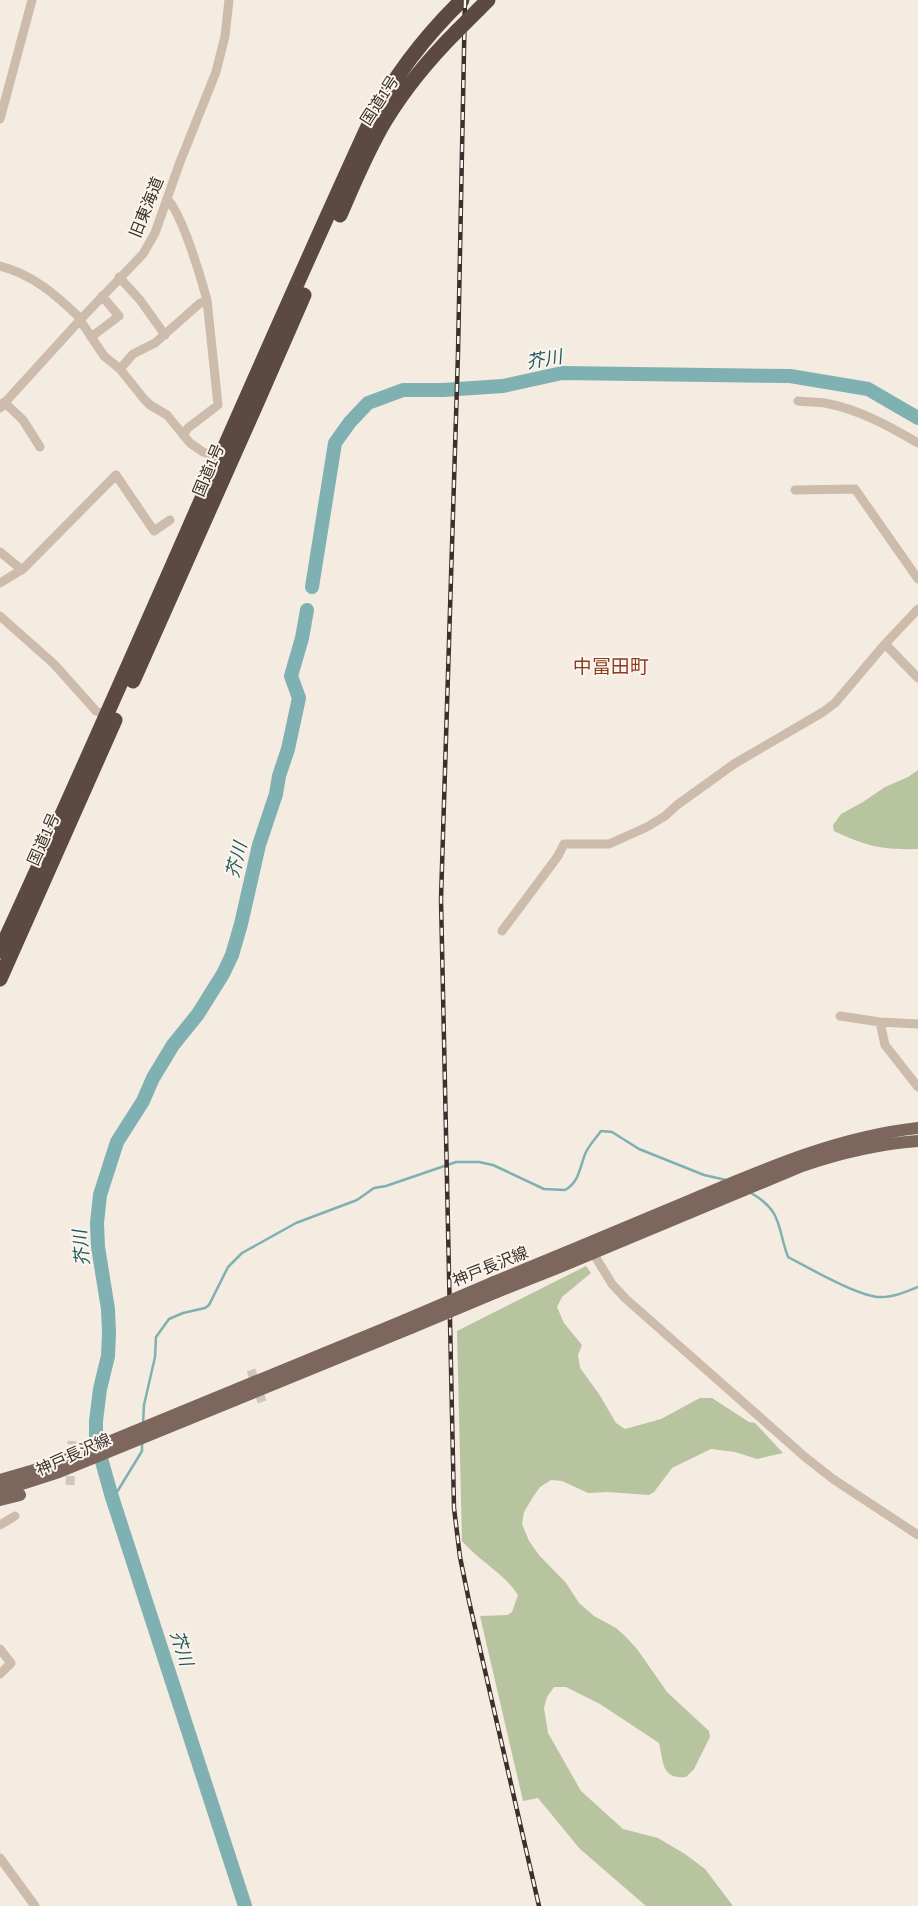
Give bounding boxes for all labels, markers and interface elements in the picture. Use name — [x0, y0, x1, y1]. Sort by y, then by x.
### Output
street label: 国道1号 — [355, 71, 403, 129]
street label: 旧東海道 — [124, 173, 168, 241]
water label: 芥川 — [524, 343, 566, 374]
street label: 国道1号 — [187, 440, 229, 500]
district label: 中冨田町 — [573, 653, 649, 679]
street label: 国道1号 — [22, 809, 64, 869]
water label: 芥川 — [220, 838, 253, 880]
water label: 芥川 — [66, 1227, 95, 1267]
street label: 神戸長沢線 — [449, 1241, 531, 1291]
street label: 神戸長沢線 — [32, 1428, 114, 1480]
water label: 芥川 — [165, 1627, 200, 1671]

